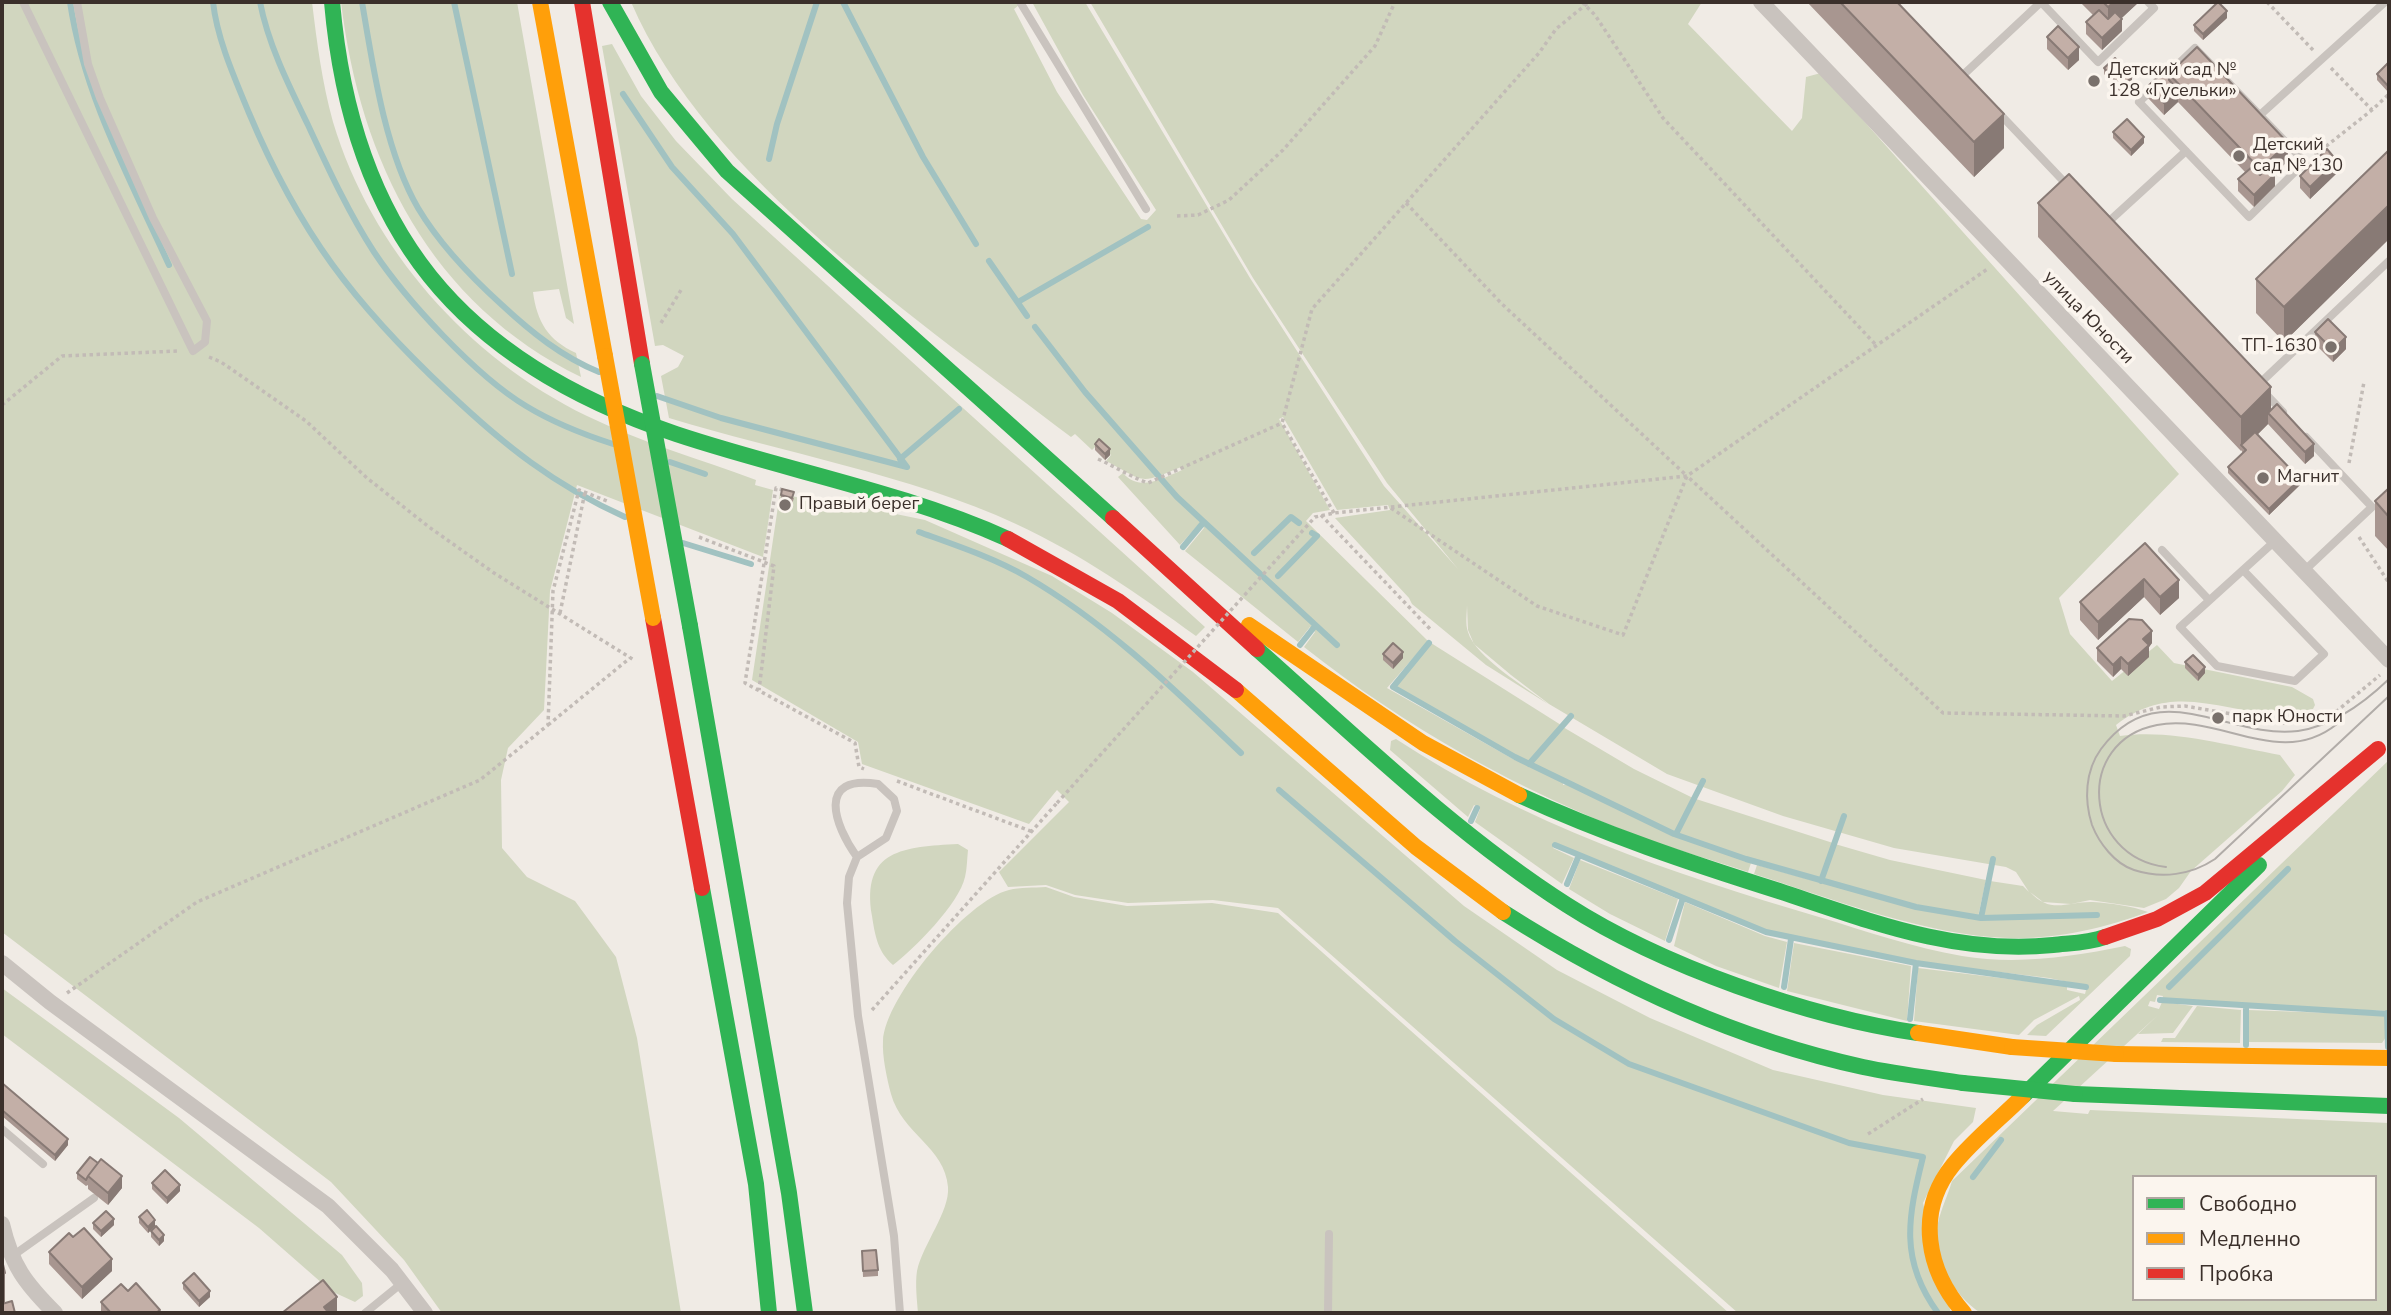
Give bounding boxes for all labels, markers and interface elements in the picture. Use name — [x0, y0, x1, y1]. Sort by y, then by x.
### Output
place label: Детский сад № 128 «Гусельки» — [2108, 60, 2237, 102]
marker: Детский сад № 128 «Гусельки» — [2086, 73, 2102, 89]
place label: Детский сад № 130 — [2253, 135, 2343, 178]
marker: Детский сад № 130 — [2231, 148, 2247, 164]
street label: улица Юности — [2038, 267, 2138, 369]
place label: ТП-1630 — [2242, 336, 2317, 358]
marker: ТП-1630 — [2323, 339, 2339, 355]
place label: Магнит — [2277, 467, 2339, 489]
marker: Магнит — [2255, 470, 2271, 486]
place label: Правый берег — [799, 494, 919, 516]
marker: Правый берег — [777, 497, 793, 513]
place label: парк Юности — [2232, 707, 2343, 729]
marker: парк Юности — [2210, 710, 2226, 726]
legend — [2132, 1175, 2377, 1301]
text: Свободно — [2199, 1190, 2297, 1218]
text: Медленно — [2199, 1225, 2301, 1253]
text: Пробка — [2199, 1260, 2273, 1288]

